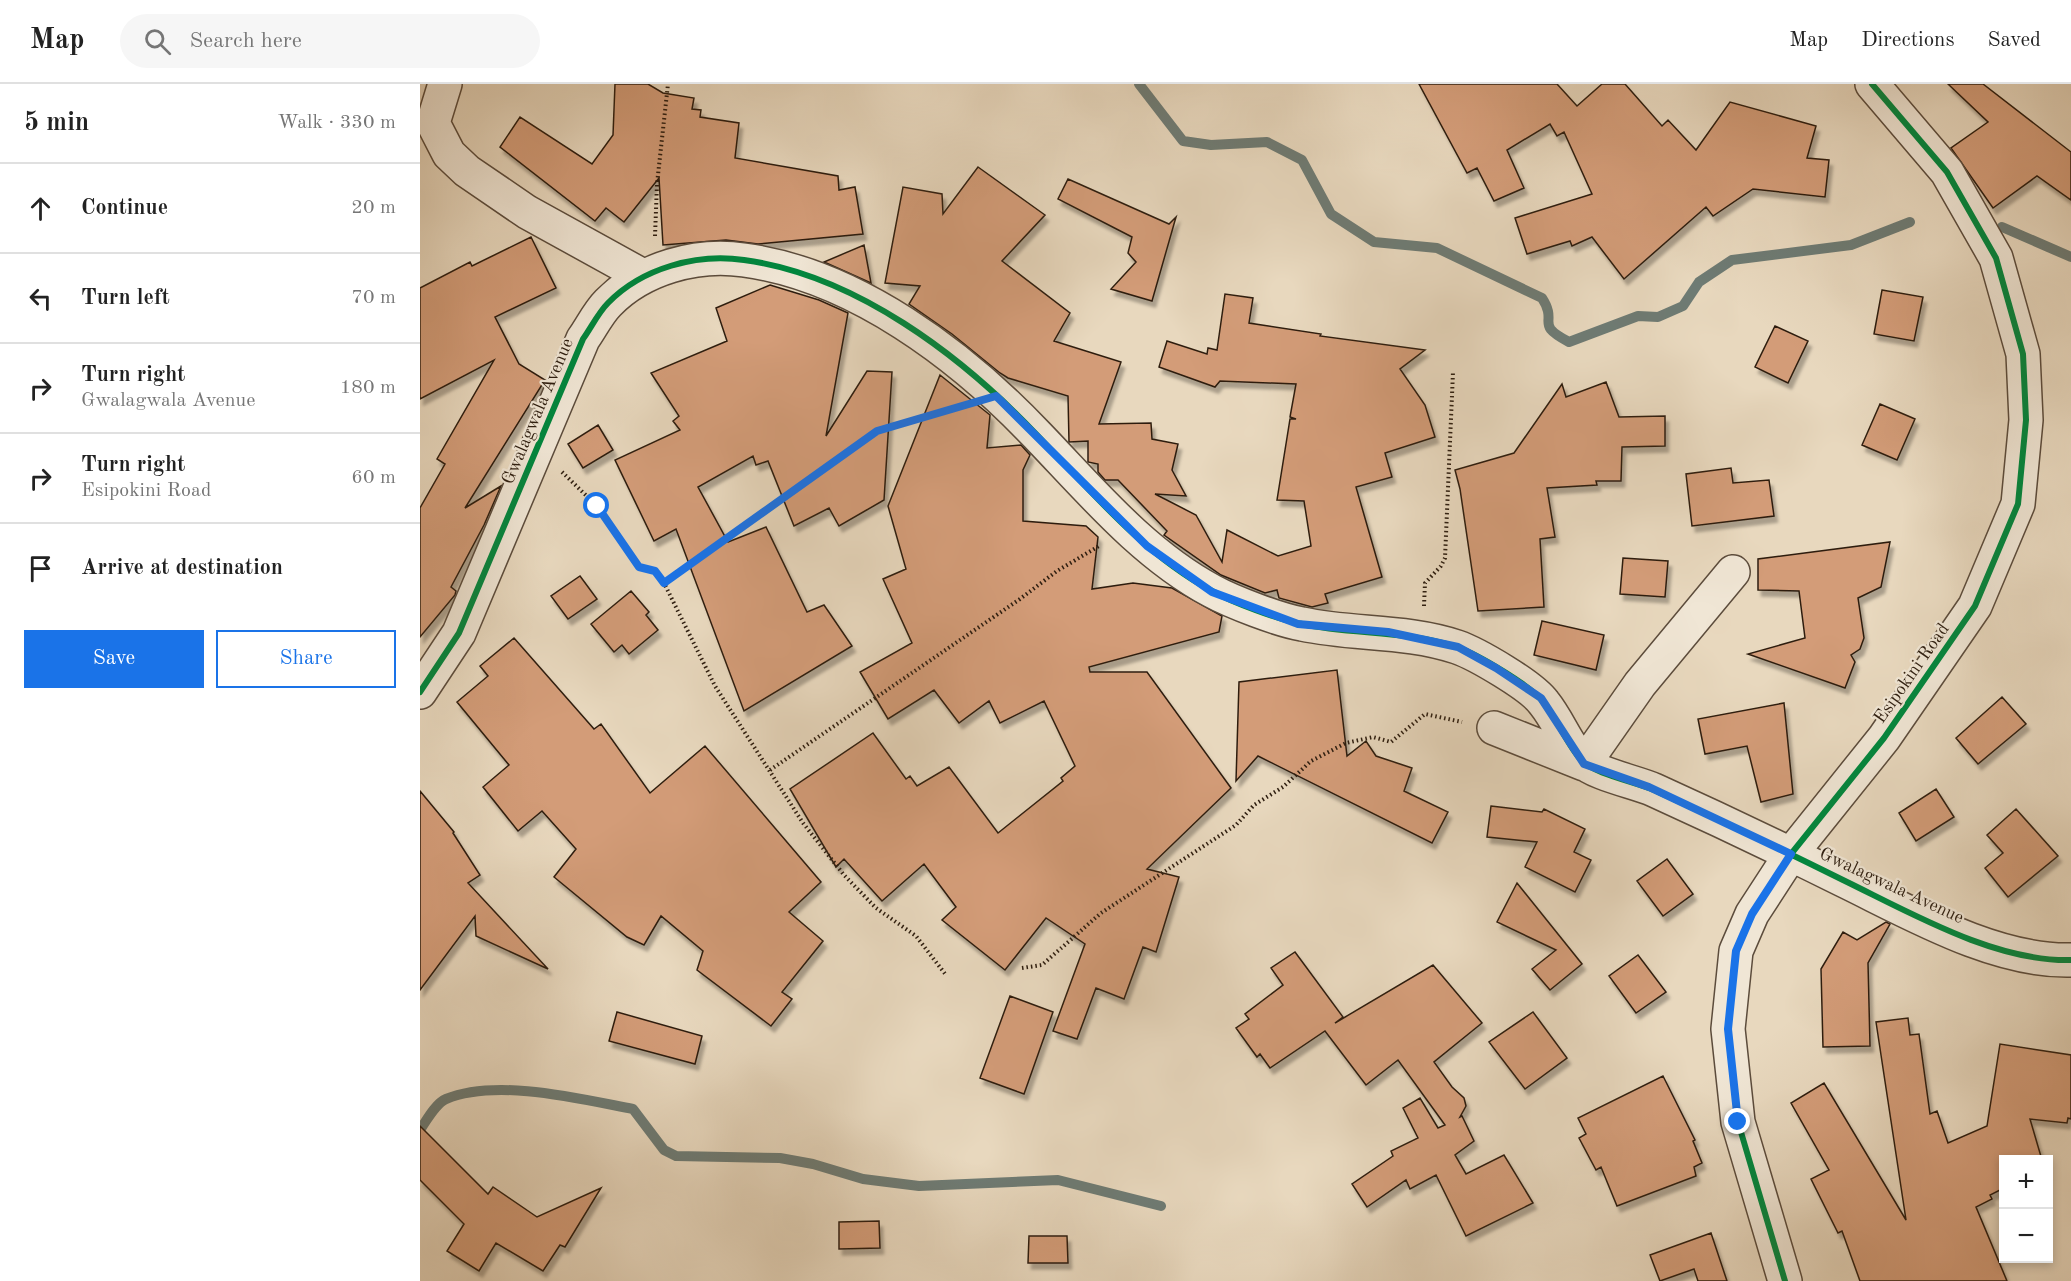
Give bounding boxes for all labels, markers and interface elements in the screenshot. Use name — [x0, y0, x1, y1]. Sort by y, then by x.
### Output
search box — [120, 14, 540, 68]
icon: search — [141, 25, 174, 58]
text: Map — [30, 27, 84, 55]
text: Search here — [189, 30, 302, 52]
text: Map — [1789, 30, 1828, 51]
text: Directions — [1861, 30, 1955, 51]
text: Saved — [1988, 30, 2041, 51]
text: 5 min — [24, 110, 89, 136]
text: Walk · 330 m — [277, 113, 396, 133]
icon: ahead — [24, 192, 57, 225]
text: Continue — [81, 197, 168, 219]
text: 20 m — [351, 198, 396, 218]
icon: left — [24, 282, 57, 315]
text: Turn left — [81, 287, 170, 309]
text: 70 m — [351, 288, 396, 308]
street label: Gwalagwala Avenue — [499, 336, 577, 487]
text: Turn right — [81, 364, 185, 386]
icon: right — [24, 372, 57, 405]
text: 180 m — [340, 378, 396, 398]
text: Gwalagwala Avenue — [81, 391, 255, 411]
text: Turn right — [81, 454, 185, 476]
icon: right — [24, 462, 57, 495]
text: 60 m — [351, 468, 396, 488]
text: Esipokini Road — [81, 481, 211, 501]
route start — [583, 492, 609, 518]
icon: arrive — [24, 552, 57, 585]
text: Arrive at destination — [81, 557, 283, 579]
street label: Esipokini Road — [1871, 620, 1953, 727]
button: Save — [24, 630, 204, 688]
button: Share — [216, 630, 396, 688]
street label: Gwalagwala Avenue — [1817, 845, 1967, 927]
route end — [1724, 1108, 1750, 1134]
map controls — [1999, 1155, 2053, 1263]
button: + — [1999, 1155, 2053, 1209]
button: − — [1999, 1209, 2053, 1263]

